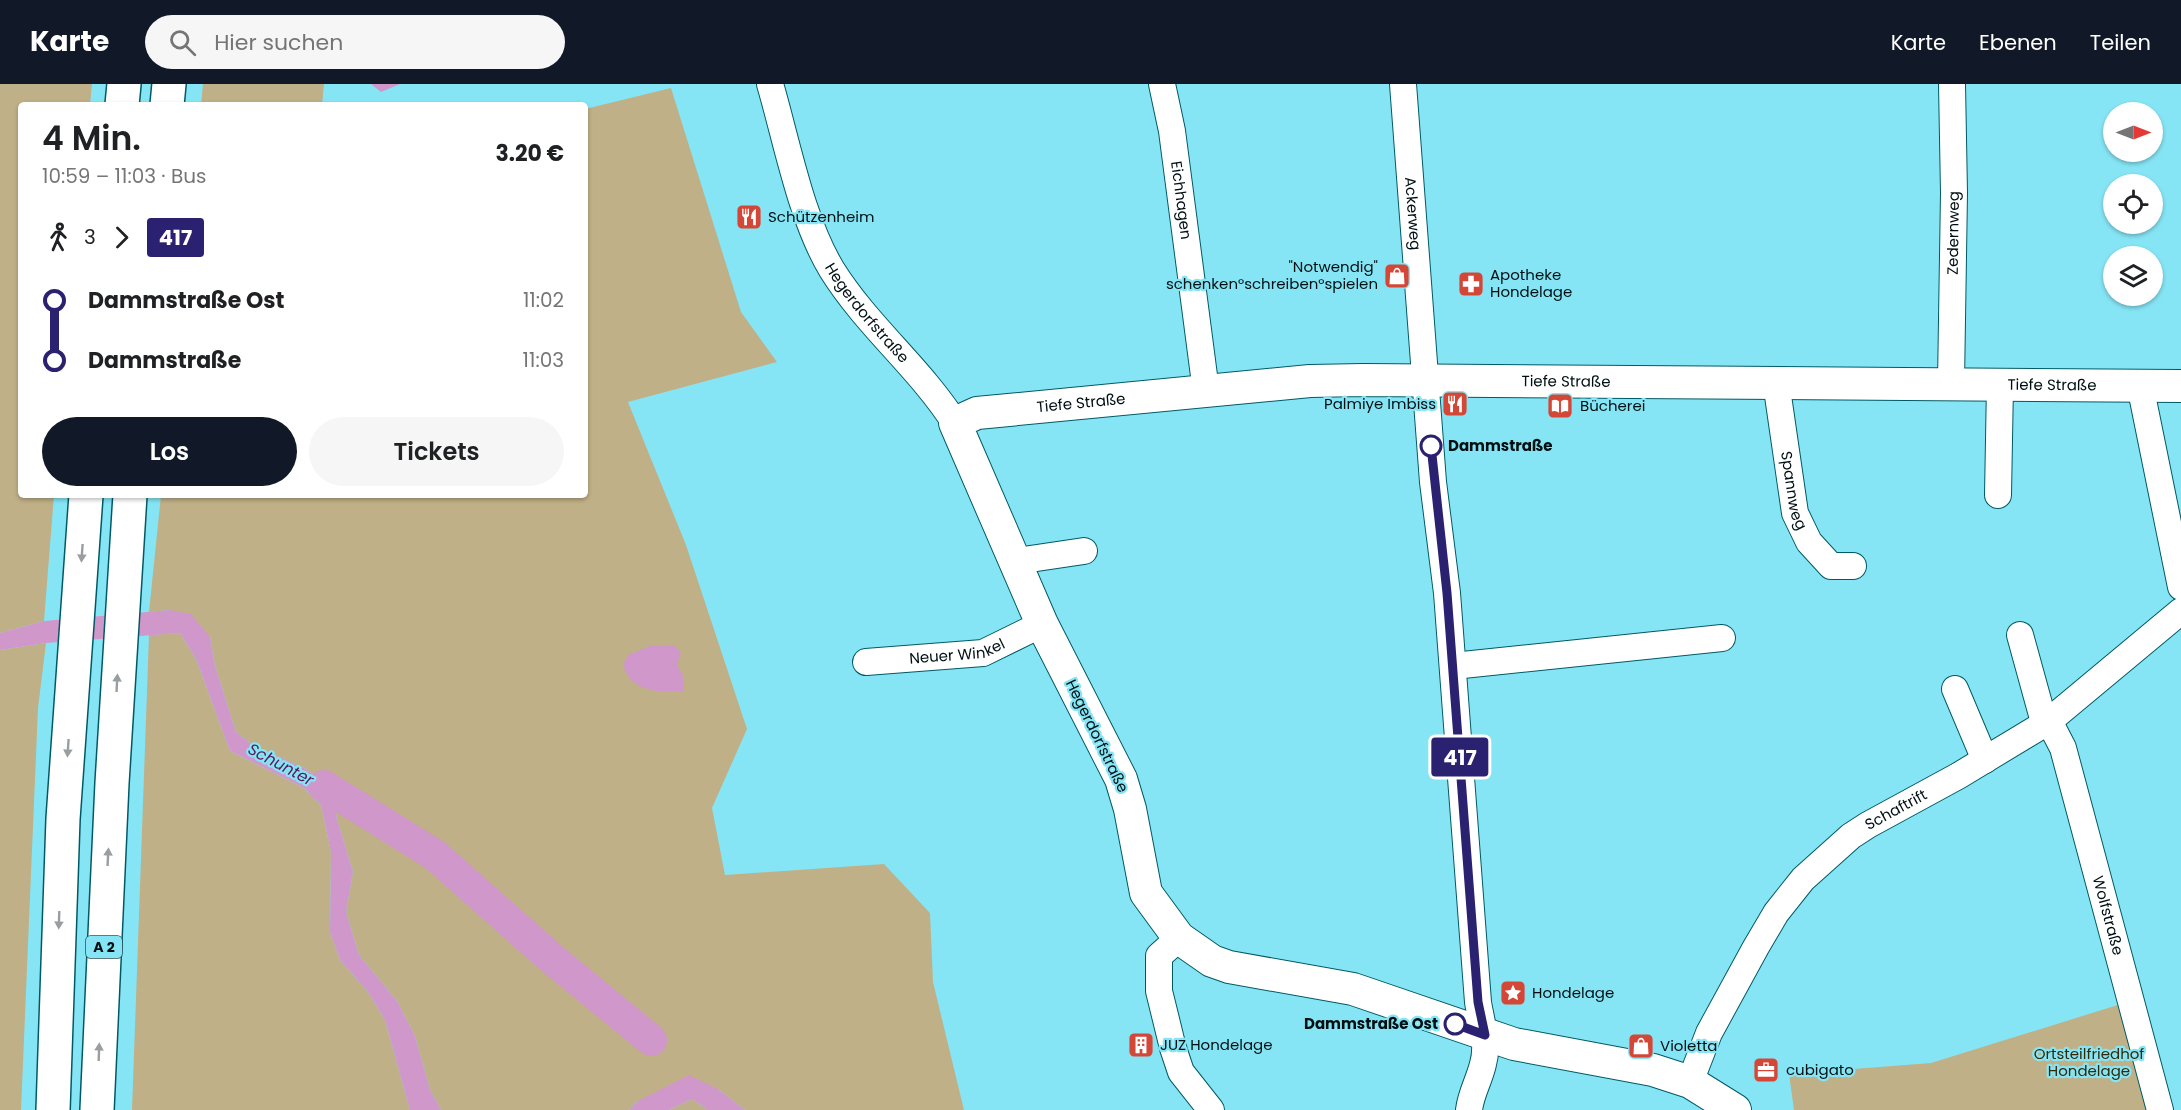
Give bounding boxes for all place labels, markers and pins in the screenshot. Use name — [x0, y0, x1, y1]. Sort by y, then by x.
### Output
restaurant icon: Schützenheim — [734, 202, 764, 232]
place label: Schützenheim — [768, 206, 874, 227]
place label: "Notwendig" schenken°schreiben°spielen — [1166, 256, 1378, 294]
shop icon: "Notwendig" schenken°schreiben°spielen — [1382, 261, 1412, 291]
place label: Apotheke Hondelage — [1490, 264, 1572, 302]
pharmacy icon: Apotheke Hondelage — [1456, 269, 1486, 299]
restaurant icon: Palmiye Imbiss — [1440, 389, 1470, 419]
library icon: Bücherei — [1545, 391, 1575, 421]
place label: Palmiye Imbiss — [1324, 393, 1436, 414]
place label: Bücherei — [1580, 395, 1645, 416]
marker: Dammstraße — [1420, 435, 1442, 457]
place label: Dammstraße — [1448, 435, 1553, 456]
place icon: Hondelage — [1498, 978, 1528, 1008]
place label: Hondelage — [1532, 982, 1614, 1003]
place label: Dammstraße Ost — [1304, 1013, 1438, 1034]
marker: Dammstraße Ost — [1444, 1013, 1466, 1035]
building icon: JUZ Hondelage — [1126, 1030, 1156, 1060]
shop icon: Violetta — [1626, 1031, 1656, 1061]
place label: JUZ Hondelage — [1160, 1034, 1273, 1055]
place label: Violetta — [1660, 1035, 1717, 1056]
office icon: cubigato — [1751, 1055, 1781, 1085]
place label: cubigato — [1786, 1059, 1854, 1080]

